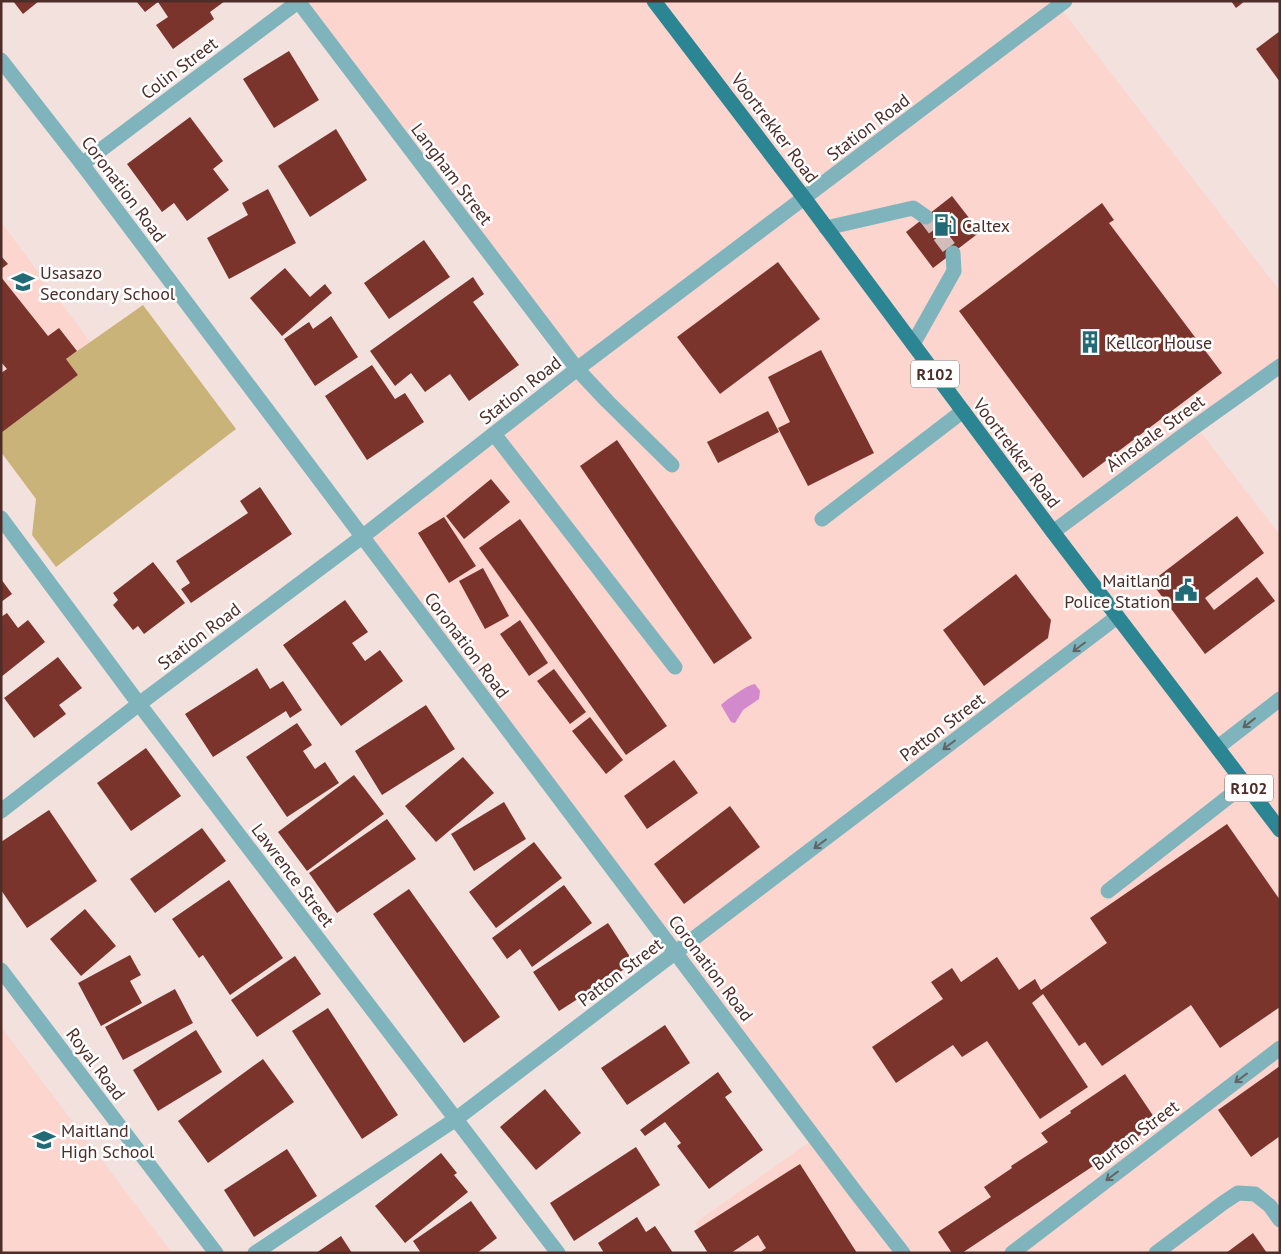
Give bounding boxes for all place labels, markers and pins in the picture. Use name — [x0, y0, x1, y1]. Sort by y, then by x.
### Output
fuel station icon: Caltex — [932, 212, 958, 238]
place label: Caltex — [962, 214, 1010, 237]
place label: Usasazo Secondary School — [40, 261, 176, 305]
school or university icon: Usasazo Secondary School — [10, 269, 36, 295]
building icon: Kellcor House — [1077, 329, 1103, 355]
place label: Kellcor House — [1106, 331, 1212, 354]
place label: Maitland Police Station — [1064, 569, 1170, 613]
public building icon: Maitland Police Station — [1173, 577, 1199, 603]
place label: Maitland High School — [61, 1119, 155, 1163]
school or university icon: Maitland High School — [31, 1127, 57, 1153]

